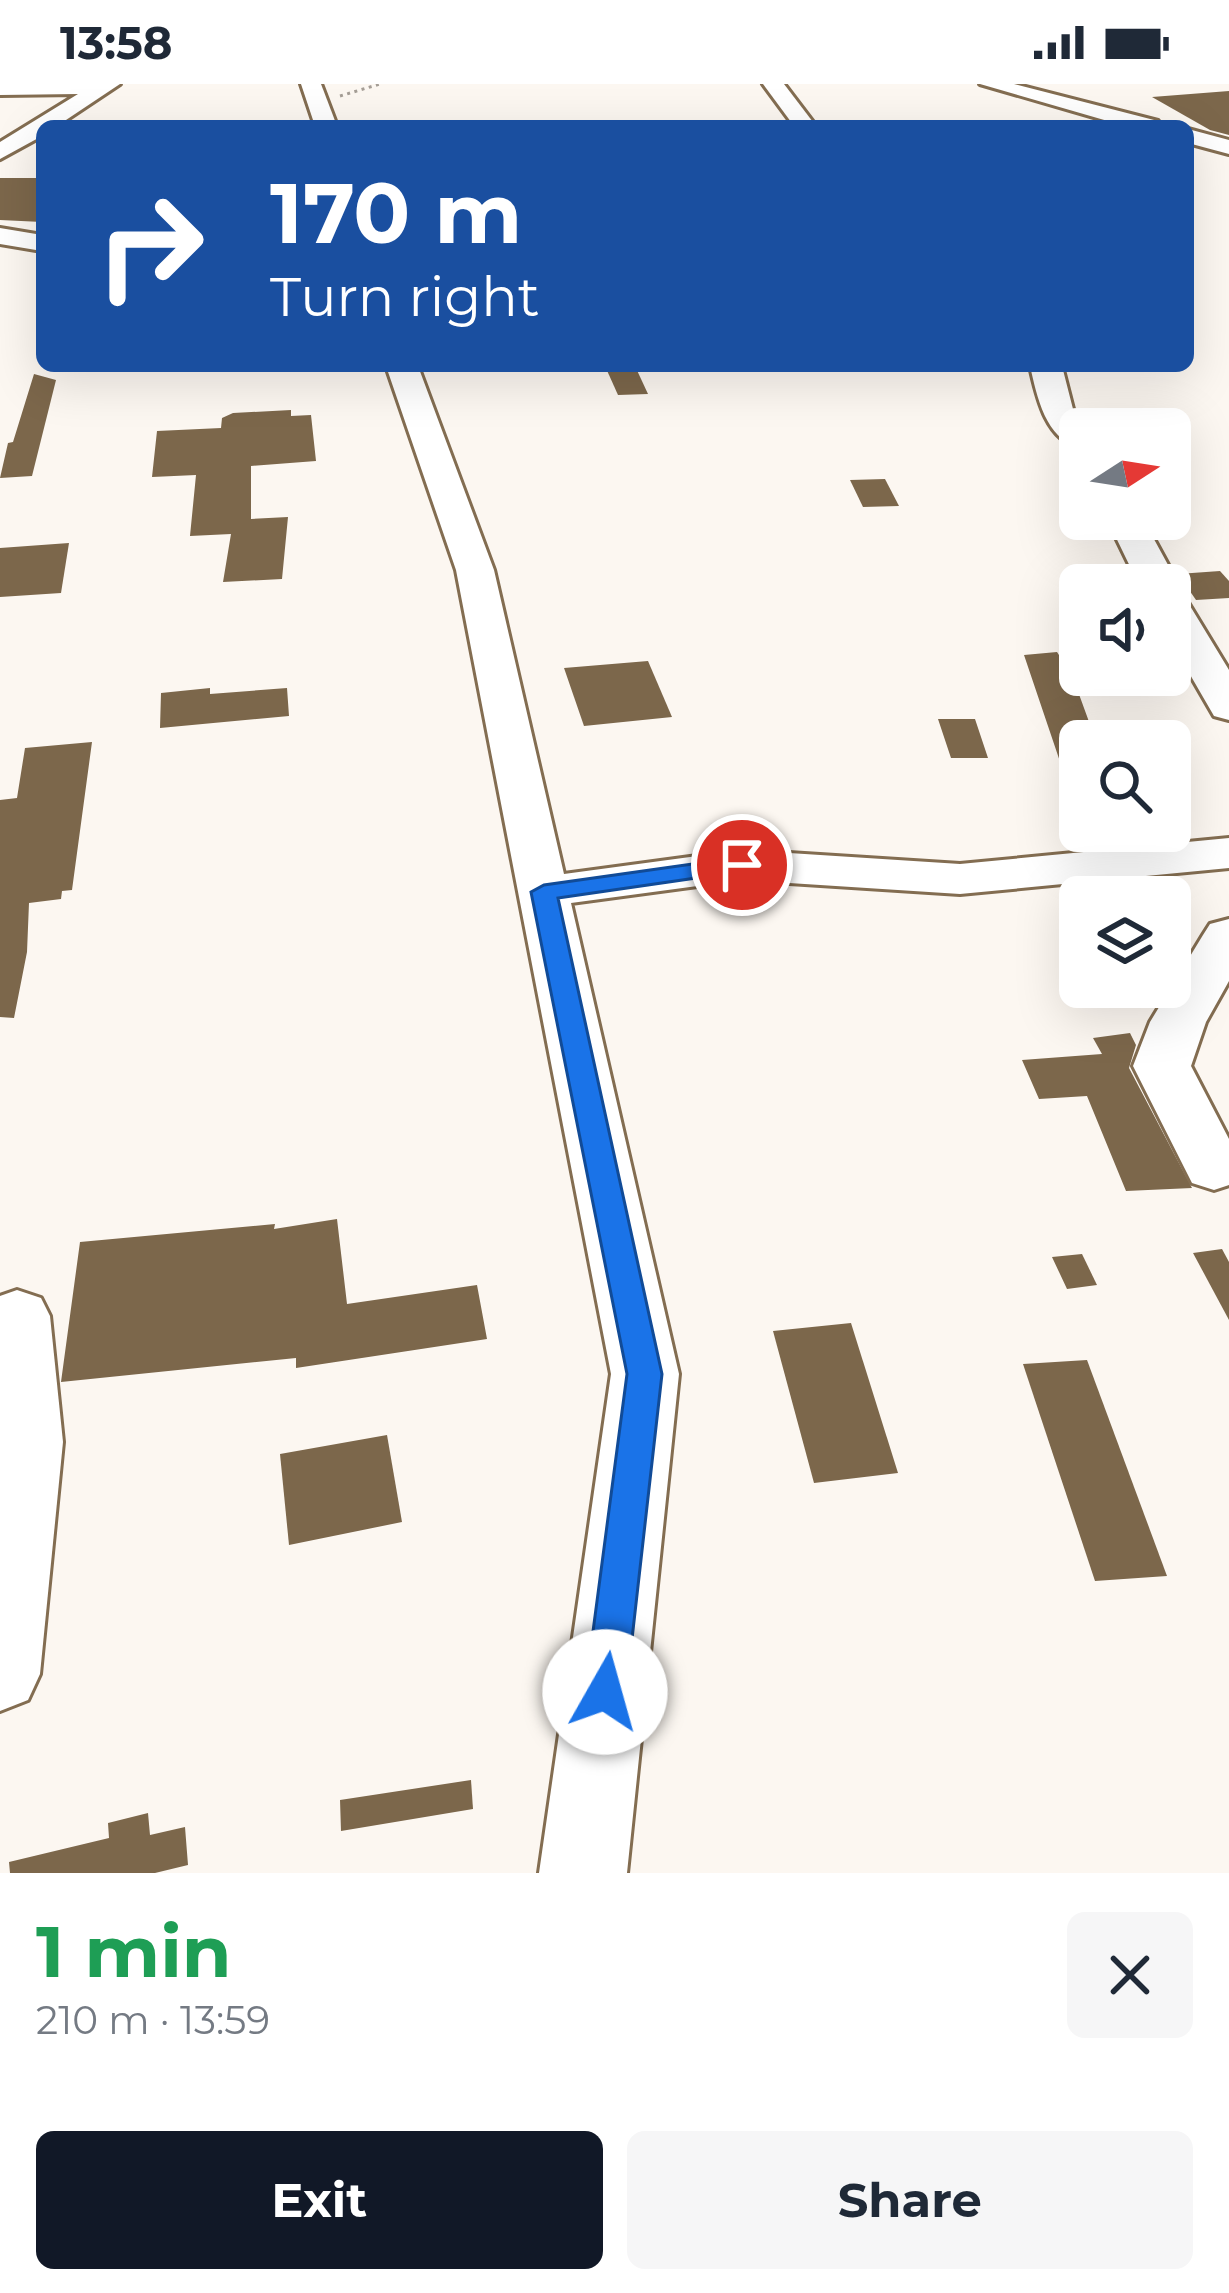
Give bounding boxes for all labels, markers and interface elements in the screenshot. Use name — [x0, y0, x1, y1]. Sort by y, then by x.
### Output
text: 13:58 — [60, 15, 173, 70]
text: 170 m — [270, 162, 522, 264]
icon: right — [72, 168, 228, 324]
text: Turn right — [270, 264, 540, 330]
north arrow — [1059, 408, 1191, 540]
map controls — [1059, 408, 1191, 1008]
button: sound — [1059, 564, 1191, 696]
button: search — [1059, 720, 1191, 852]
pin — [691, 814, 793, 916]
icon: arrive — [709, 832, 775, 898]
button: layers — [1059, 876, 1191, 1008]
position arrow — [542, 1629, 668, 1755]
text: 1 min — [36, 1907, 232, 1995]
button: close — [1067, 1912, 1193, 2038]
text: 210 m · 13:59 — [36, 1996, 270, 2044]
button: Exit — [36, 2131, 603, 2269]
button: Share — [627, 2131, 1193, 2269]

